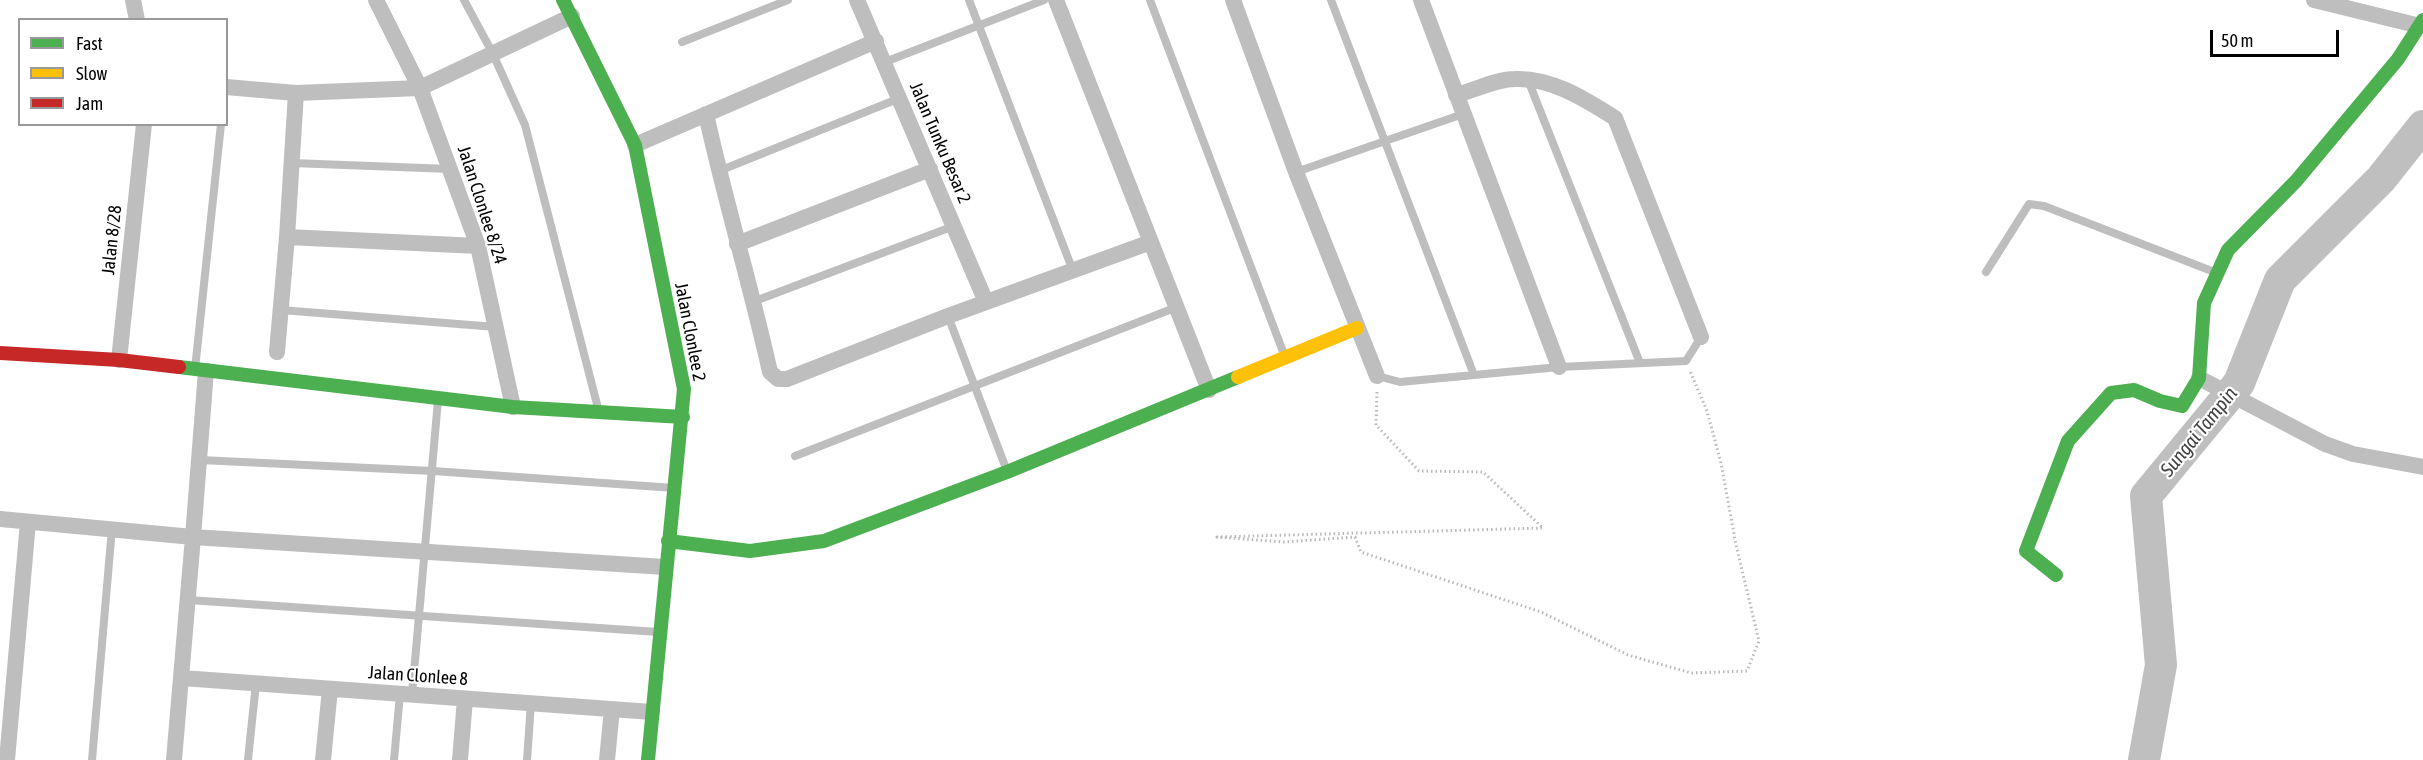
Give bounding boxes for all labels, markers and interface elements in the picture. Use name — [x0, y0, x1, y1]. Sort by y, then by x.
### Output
legend — [18, 18, 228, 126]
scale bar — [2213, 18, 2342, 56]
text: 50 m — [2221, 30, 2253, 51]
text: Fast — [76, 33, 103, 54]
text: Slow — [76, 63, 107, 84]
street label: Jalan Tunku Besar 2 — [905, 79, 975, 207]
text: Jam — [76, 93, 103, 114]
street label: Jalan Clonlee 8/24 — [453, 143, 511, 267]
street label: Jalan 8/28 — [98, 204, 126, 276]
street label: Jalan Clonlee 2 — [670, 281, 710, 383]
water label: Sungai Tampin — [2156, 382, 2242, 482]
street label: Jalan Clonlee 8 — [367, 662, 469, 690]

